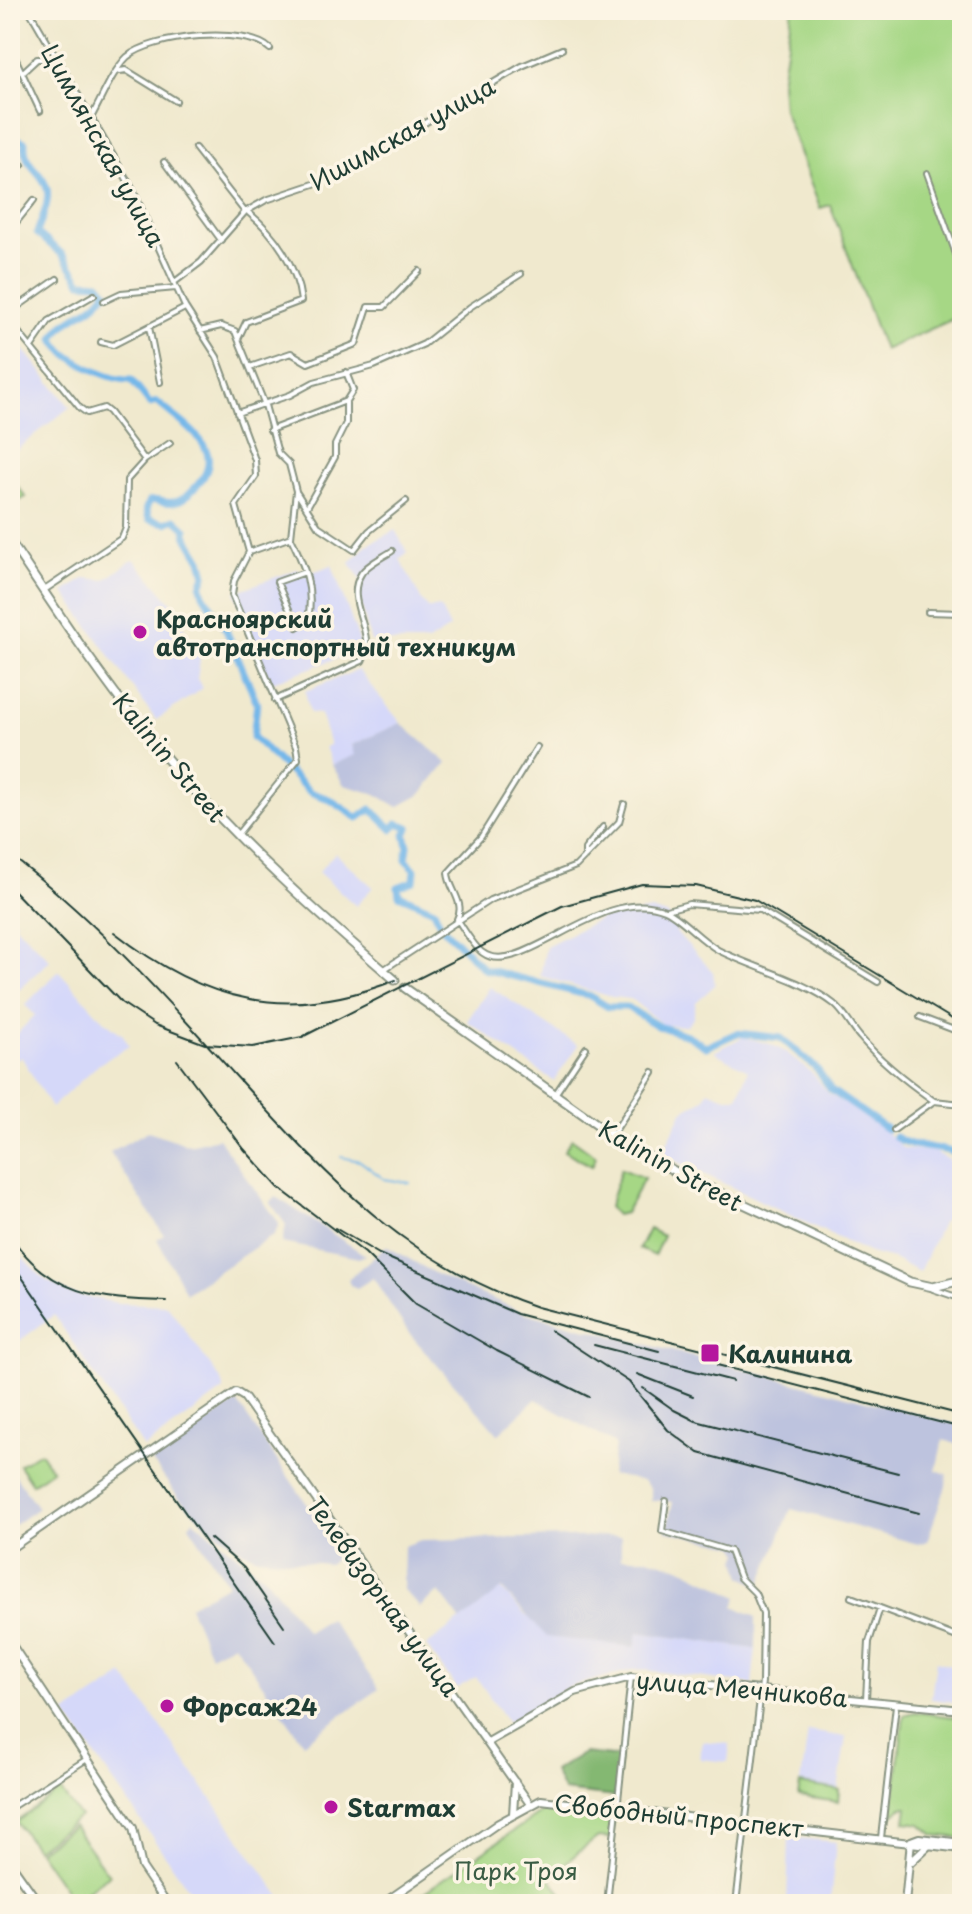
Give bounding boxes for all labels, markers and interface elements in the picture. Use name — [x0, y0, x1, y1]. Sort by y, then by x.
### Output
street label: Цимлянская улица — [33, 37, 175, 253]
street label: Ишимская улица — [303, 67, 501, 199]
place label: Красноярский автотранспортный техникум — [156, 600, 516, 664]
marker: Красноярский автотранспортный техникум — [131, 623, 149, 641]
street label: Kalinin Street — [105, 684, 235, 830]
street label: Kalinin Street — [592, 1111, 750, 1220]
place label: Калинина — [728, 1335, 853, 1371]
marker: Калинина — [699, 1342, 721, 1364]
street label: Телевизорная улица — [299, 1489, 469, 1703]
street label: улица Мечникова — [635, 1661, 849, 1715]
place label: Форсаж24 — [183, 1688, 317, 1724]
marker: Форсаж24 — [158, 1697, 176, 1715]
street label: Свободный проспект — [553, 1784, 806, 1846]
place label: Starmax — [347, 1789, 456, 1825]
marker: Starmax — [322, 1798, 340, 1816]
park label: Парк Троя — [454, 1852, 578, 1888]

